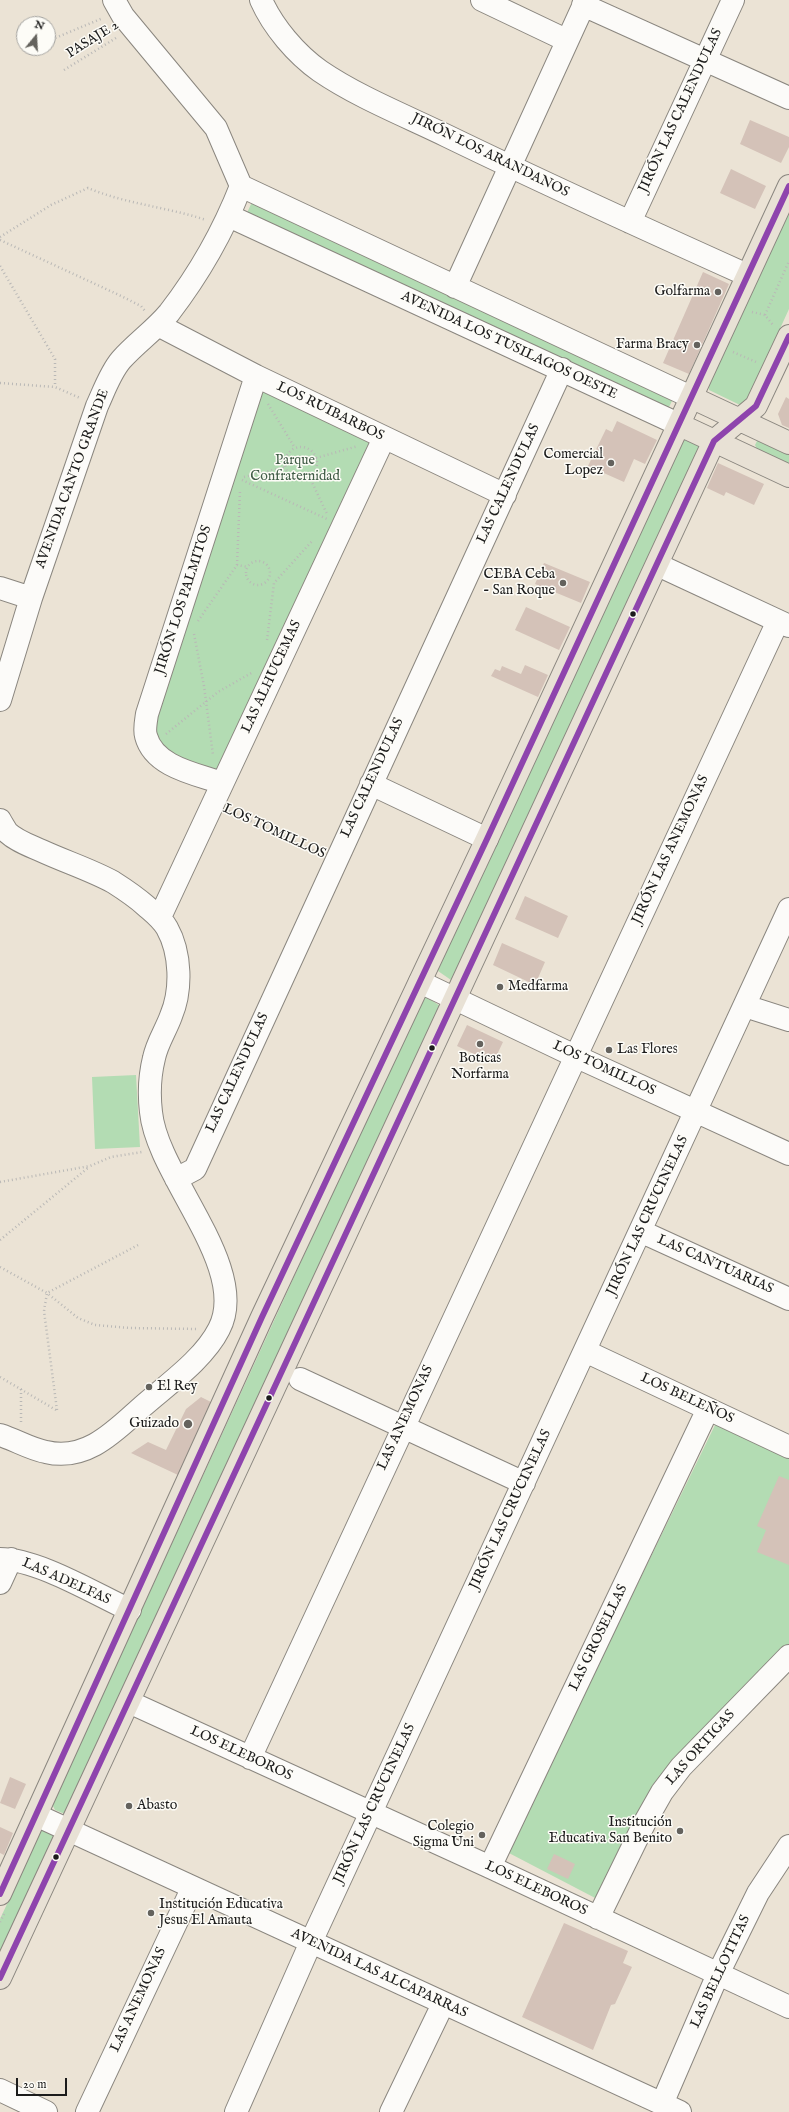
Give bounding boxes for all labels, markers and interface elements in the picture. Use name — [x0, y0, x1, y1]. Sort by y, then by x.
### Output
north arrow — [16, 16, 56, 56]
text: N — [33, 17, 46, 34]
street label: PASAJE 2 — [64, 17, 122, 63]
street label: JIRÓN LAS CALENDULAS — [636, 26, 726, 196]
street label: JIRÓN LOS ARANDANOS — [408, 110, 572, 202]
place label: Golfarma — [654, 284, 710, 300]
marker: Golfarma — [713, 287, 723, 297]
street label: AVENIDA LOS TUSILAGOS OESTE — [398, 288, 620, 404]
place label: Farma Bracy — [616, 337, 689, 353]
marker: Farma Bracy — [692, 340, 702, 350]
street label: LOS RUIBARBOS — [274, 379, 386, 445]
street label: AVENIDA CANTO GRANDE — [33, 387, 113, 571]
street label: LAS CALENDULAS — [474, 421, 544, 547]
place label: Comercial Lopez — [543, 447, 603, 480]
park label: Parque Confraternidad — [250, 453, 340, 486]
marker: Comercial Lopez — [606, 458, 616, 468]
street label: JIRÓN LOS PALMITOS — [152, 523, 216, 677]
place label: CEBA Ceba - San Roque — [483, 567, 555, 600]
marker: CEBA Ceba - San Roque — [558, 578, 568, 588]
unlabelled marker — [628, 609, 638, 619]
street label: LAS ALHUCEMAS — [239, 618, 305, 736]
street label: LAS CALENDULAS — [338, 715, 408, 841]
street label: JIRÓN LAS ANEMONAS — [629, 773, 713, 927]
street label: LOS TOMILLOS — [220, 801, 328, 863]
place label: Medfarma — [508, 979, 568, 995]
marker: Medfarma — [495, 982, 505, 992]
street label: LAS CALENDULAS — [203, 1010, 273, 1136]
street label: LOS TOMILLOS — [550, 1038, 658, 1100]
marker: Boticas Norfarma — [475, 1039, 485, 1049]
place label: Las Flores — [617, 1042, 678, 1058]
unlabelled marker — [427, 1043, 437, 1053]
marker: Las Flores — [604, 1045, 614, 1055]
place label: Boticas Norfarma — [451, 1051, 509, 1084]
street label: JIRÓN LAS CRUCINELAS — [603, 1133, 693, 1299]
street label: LAS CANTUARIAS — [654, 1232, 776, 1298]
street label: LAS ANEMONAS — [374, 1363, 438, 1473]
street label: LOS BELEÑOS — [638, 1370, 736, 1428]
place label: El Rey — [157, 1379, 197, 1395]
marker: El Rey — [144, 1382, 154, 1392]
unlabelled marker — [264, 1393, 274, 1403]
place label: Guizado — [129, 1416, 179, 1432]
marker: Guizado — [182, 1418, 194, 1430]
street label: JIRÓN LAS CRUCINELAS — [466, 1427, 556, 1593]
street label: LAS ADELFAS — [19, 1555, 113, 1609]
street label: LAS GROSELLAS — [566, 1582, 632, 1694]
street label: LAS ORTIGAS — [663, 1707, 739, 1789]
street label: JIRÓN LAS CRUCINELAS — [330, 1721, 420, 1887]
street label: LOS ELEBOROS — [187, 1723, 295, 1785]
place label: Abasto — [137, 1798, 177, 1814]
marker: Abasto — [124, 1801, 134, 1811]
place label: Institución Educativa San Benito — [549, 1815, 672, 1848]
place label: Colegio Sigma Uni — [413, 1819, 474, 1852]
marker: Institución Educativa San Benito — [675, 1826, 685, 1836]
marker: Colegio Sigma Uni — [477, 1830, 487, 1840]
unlabelled marker — [51, 1852, 61, 1862]
street label: LOS ELEBOROS — [482, 1858, 590, 1920]
place label: Institución Educativa Jesus El Amauta — [159, 1897, 283, 1930]
marker: Institución Educativa Jesus El Amauta — [146, 1908, 156, 1918]
street label: LAS BELLOTITAS — [687, 1913, 755, 2031]
street label: AVENIDA LAS ALCAPARRAS — [288, 1926, 470, 2022]
street label: LAS ANEMONAS — [107, 1945, 171, 2055]
scale bar — [18, 2070, 69, 2096]
text: 20 m — [23, 2077, 46, 2092]

